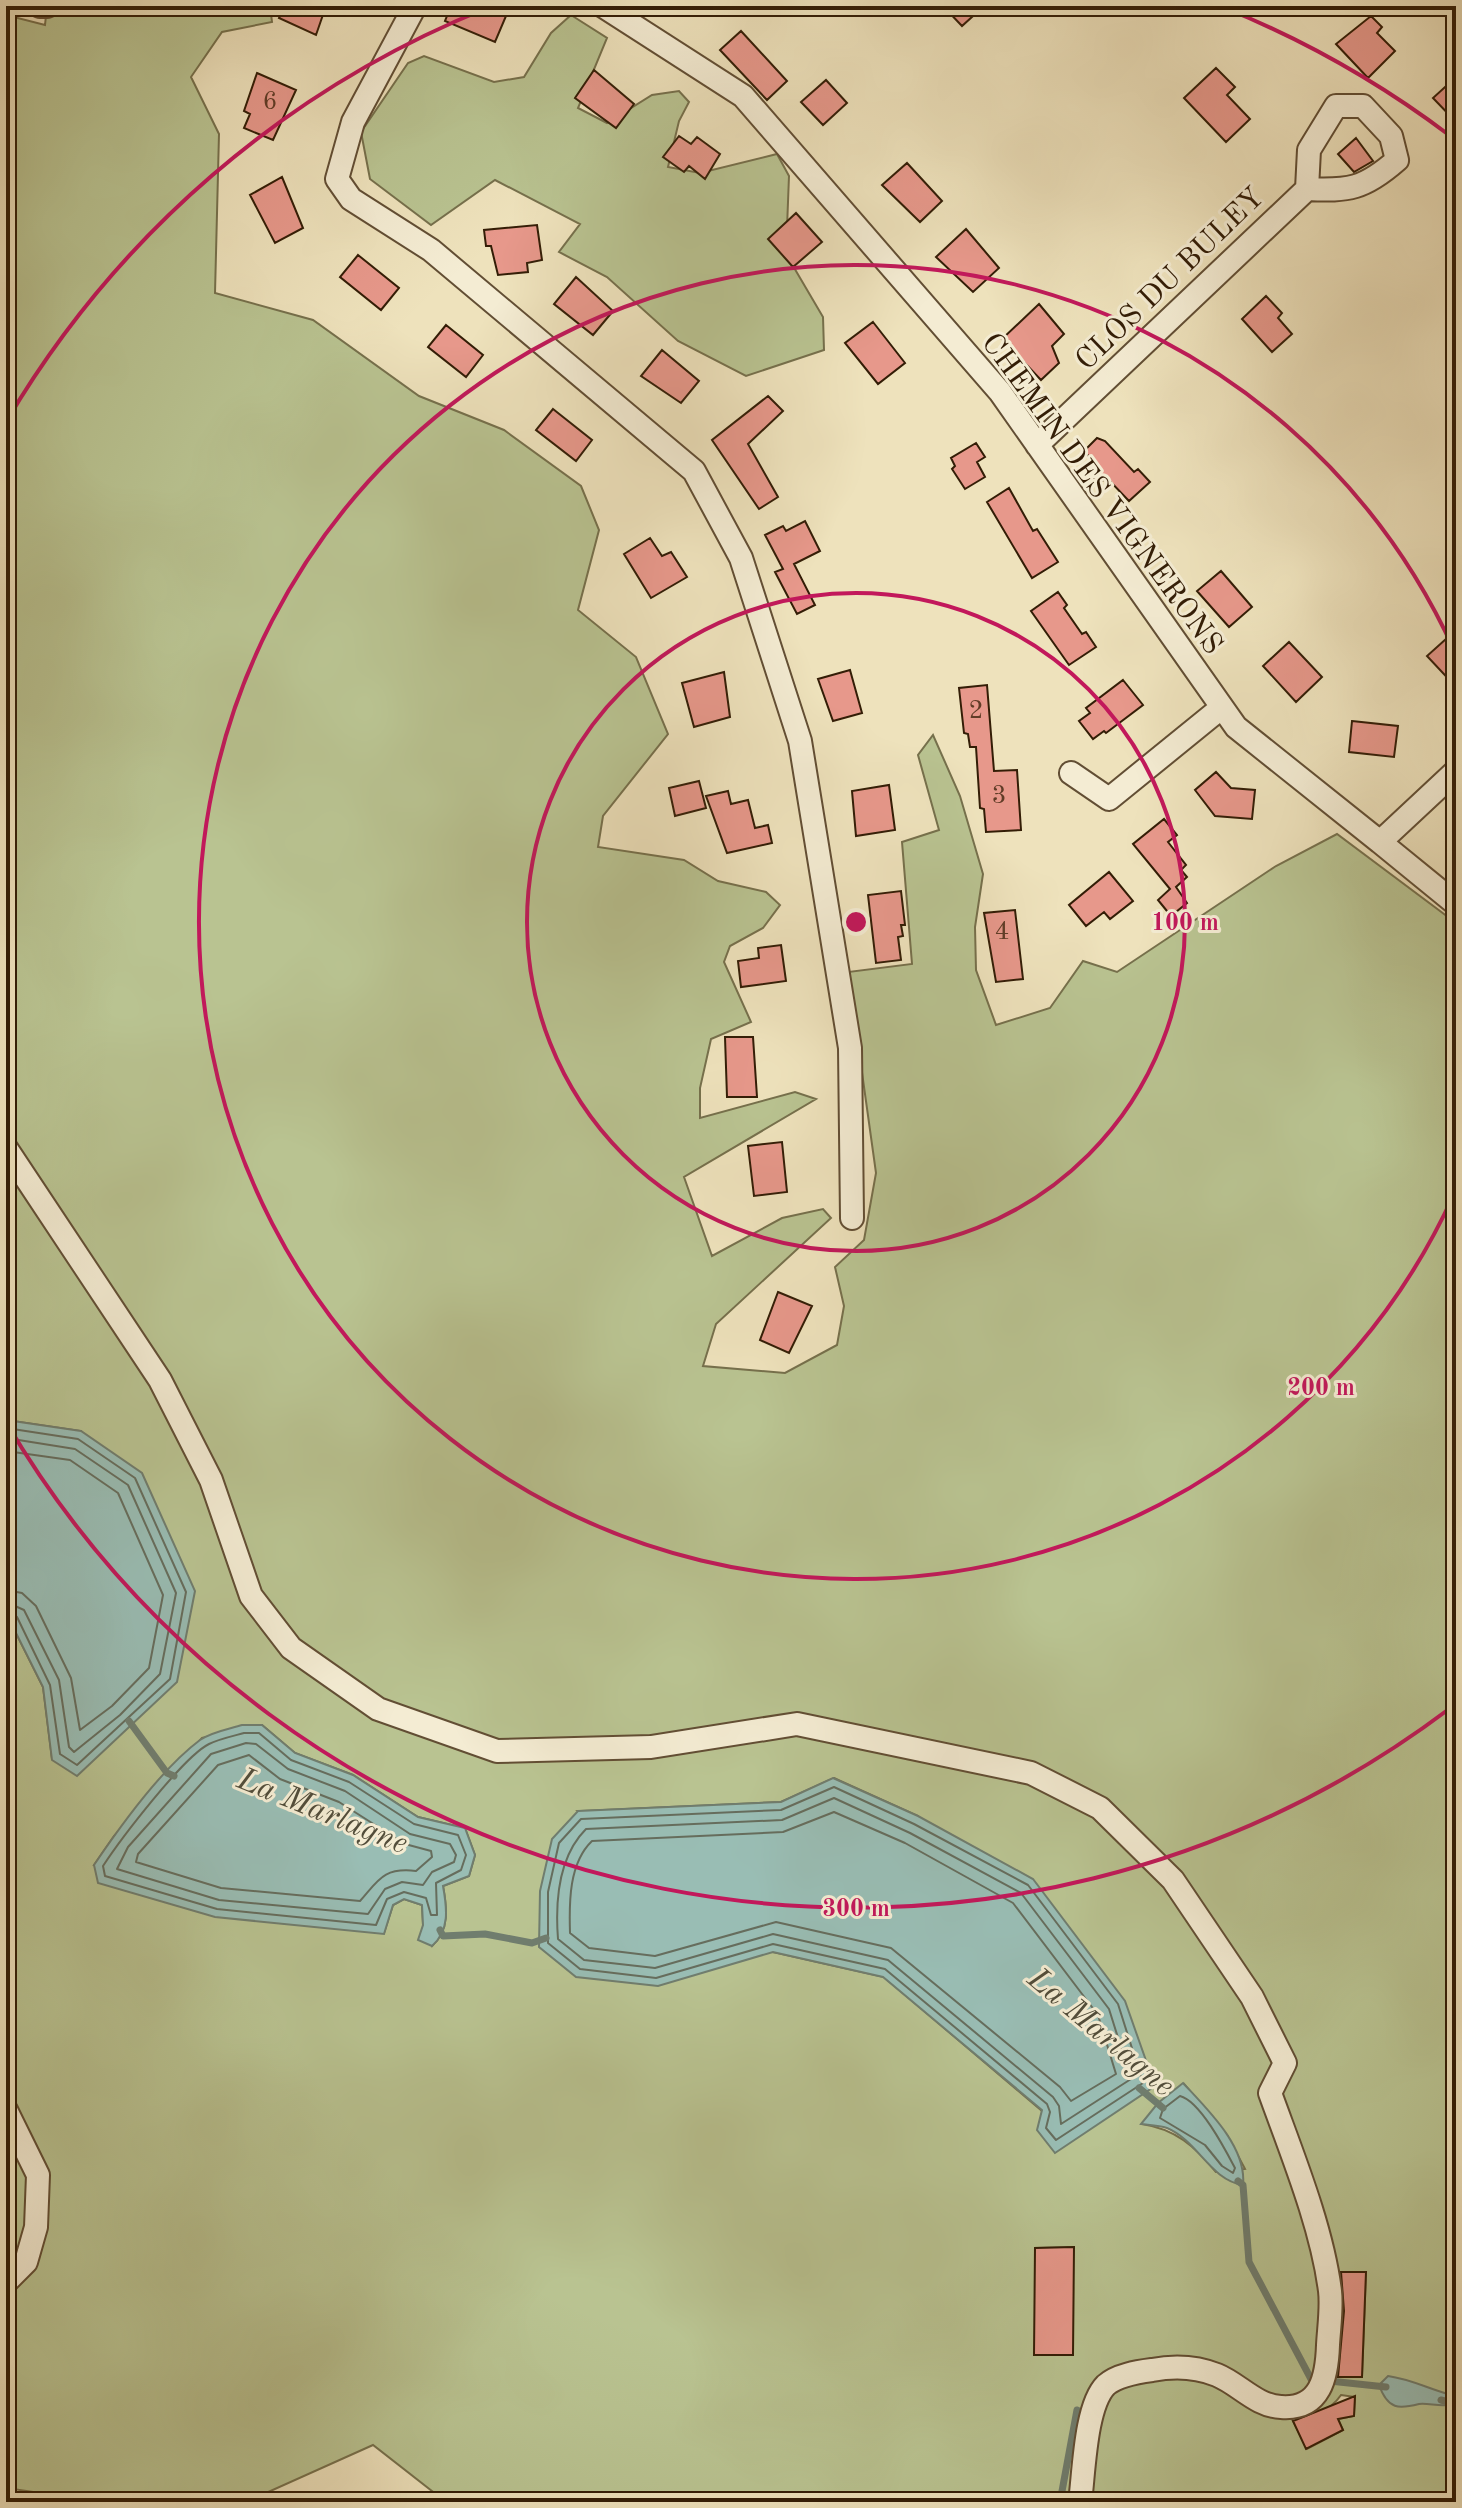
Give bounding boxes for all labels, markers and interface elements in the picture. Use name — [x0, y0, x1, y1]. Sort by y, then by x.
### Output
house number: 6 — [262, 89, 278, 115]
street label: CLOS DU BULEY — [1071, 182, 1270, 376]
street label: CHEMIN DES VIGNERONS — [975, 328, 1228, 660]
house number: 2 — [968, 698, 984, 724]
house number: 3 — [991, 783, 1007, 809]
centre of rings — [842, 908, 870, 936]
text: 100 m — [1151, 912, 1219, 936]
house number: 4 — [994, 919, 1010, 945]
text: 200 m — [1287, 1377, 1355, 1401]
water label: La Marlagne — [231, 1764, 412, 1861]
text: 300 m — [822, 1898, 890, 1922]
water label: La Marlagne — [1020, 1962, 1180, 2104]

